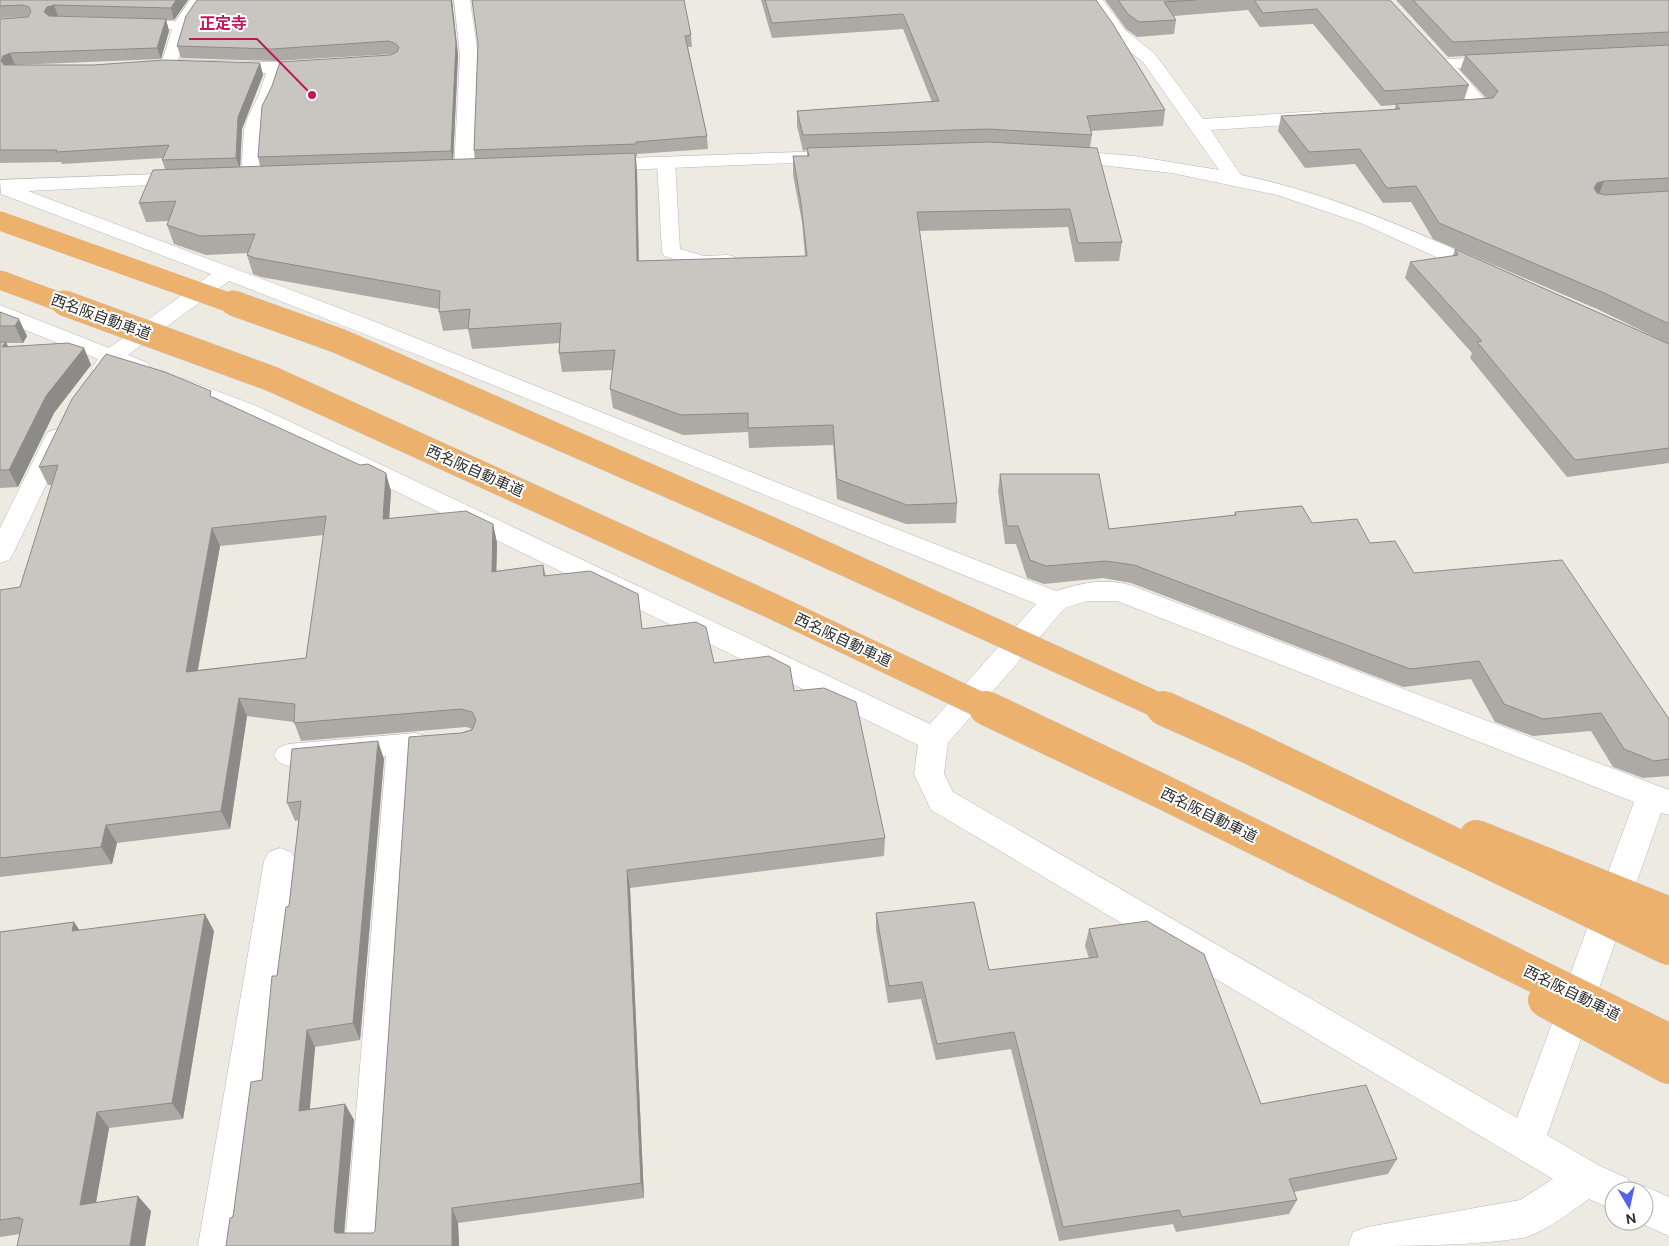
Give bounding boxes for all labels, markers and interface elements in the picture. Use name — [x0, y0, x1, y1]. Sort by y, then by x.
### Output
callout: 正定寺 — [189, 8, 257, 39]
text: 正定寺 — [199, 13, 247, 34]
street label: 西名阪自動車道 — [48, 290, 154, 344]
street label: 西名阪自動車道 — [423, 441, 527, 501]
street label: 西名阪自動車道 — [791, 609, 895, 671]
street label: 西名阪自動車道 — [1157, 783, 1261, 847]
street label: 西名阪自動車道 — [1520, 961, 1624, 1025]
north arrow — [1604, 1181, 1654, 1231]
text: N — [1625, 1209, 1637, 1229]

